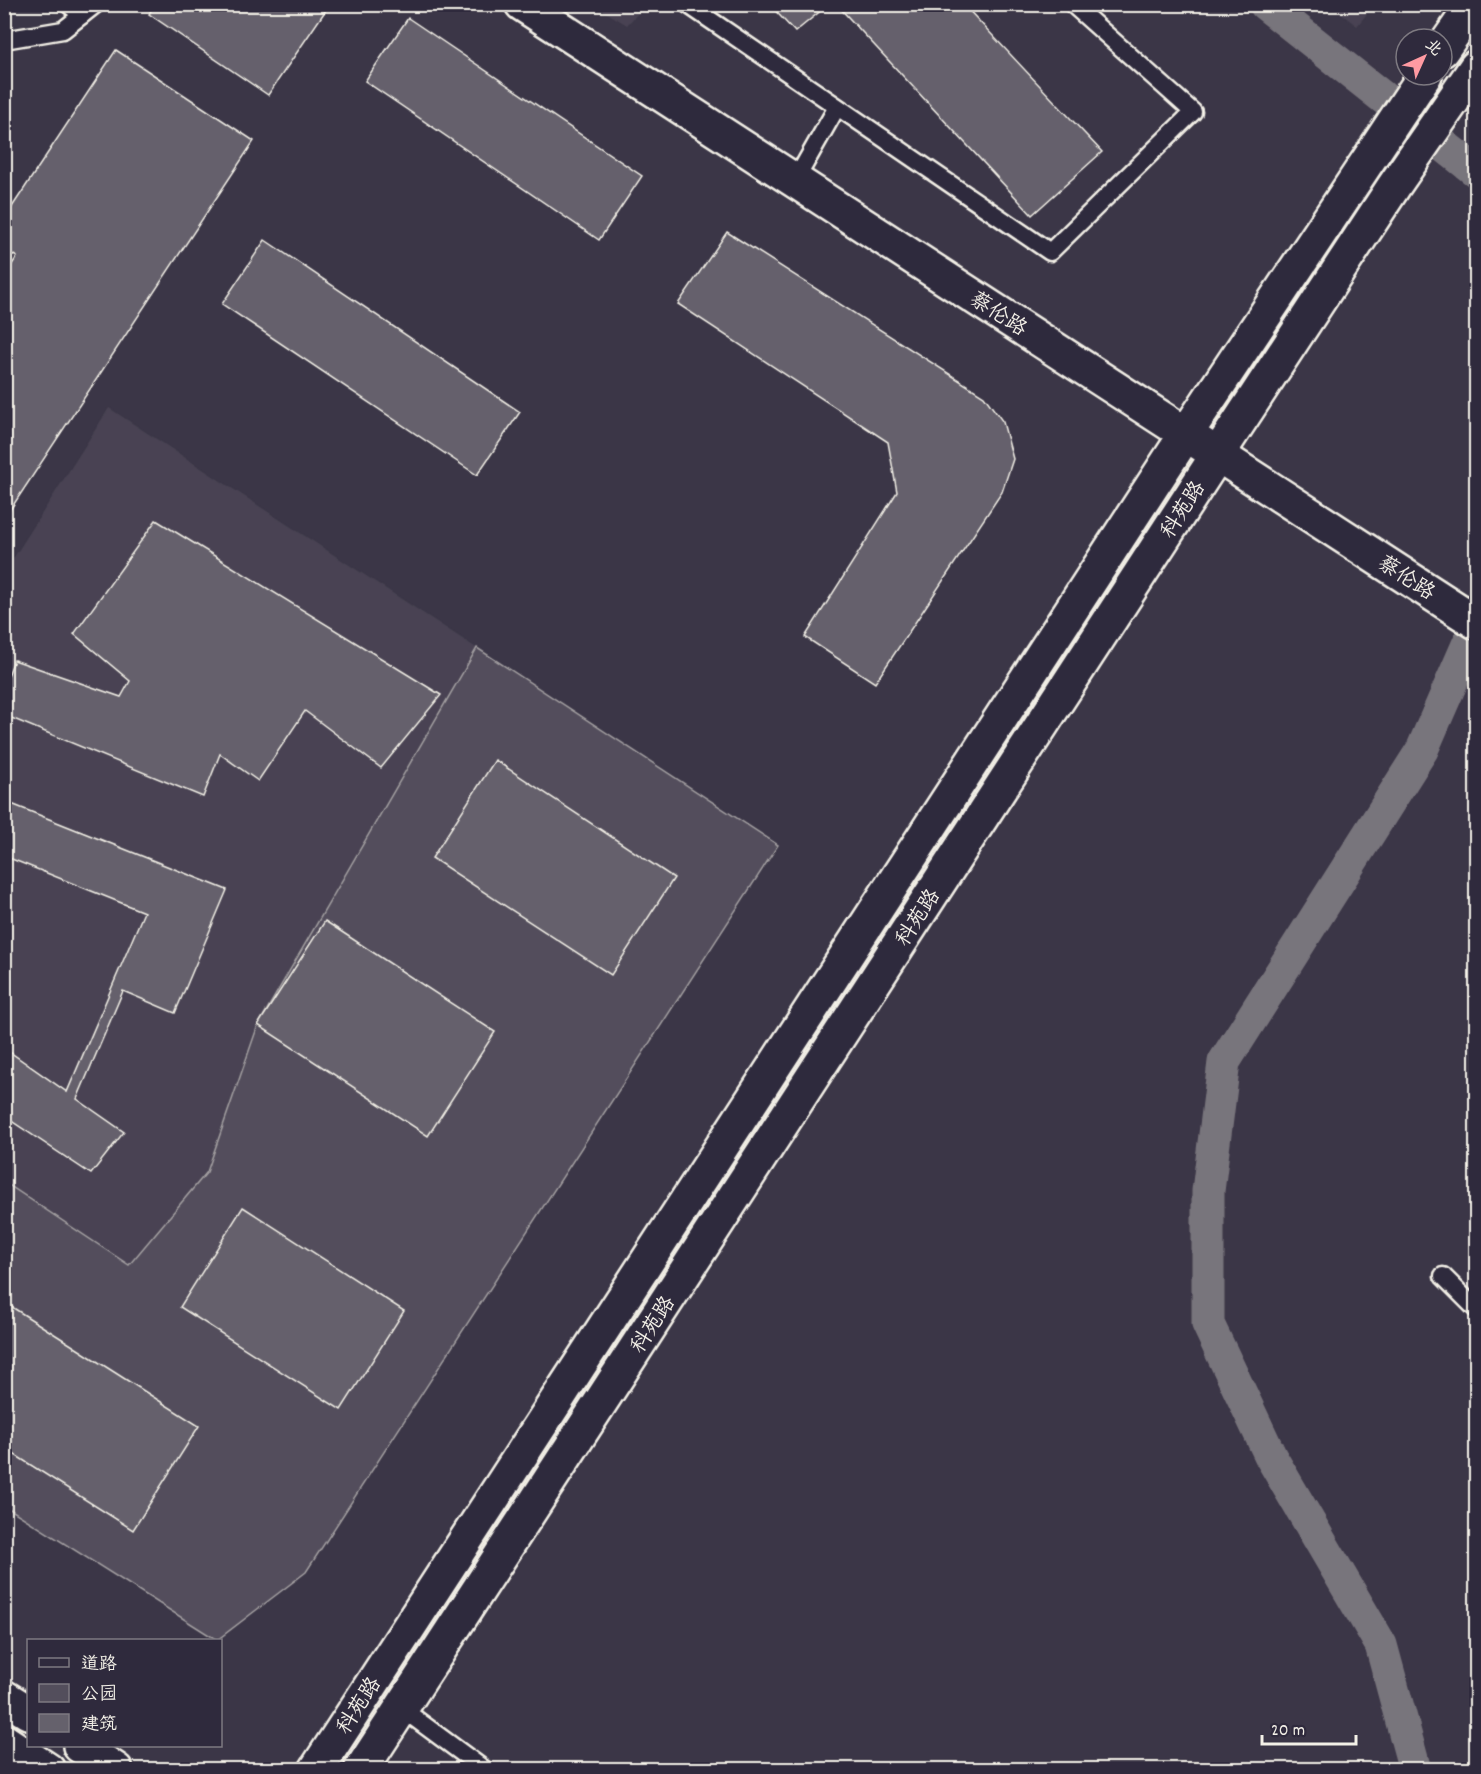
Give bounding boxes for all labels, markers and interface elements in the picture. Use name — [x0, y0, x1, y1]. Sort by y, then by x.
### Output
north arrow — [1394, 27, 1454, 87]
text: 北 — [1419, 34, 1447, 62]
street label: 蔡伦路 — [963, 286, 1032, 345]
street label: 科苑路 — [1155, 476, 1214, 545]
street label: 蔡伦路 — [1371, 550, 1440, 609]
street label: 科苑路 — [890, 884, 949, 953]
street label: 科苑路 — [625, 1291, 684, 1360]
legend — [27, 1639, 222, 1747]
text: 道路 — [81, 1653, 117, 1678]
street label: 科苑路 — [331, 1672, 390, 1741]
text: 公园 — [81, 1683, 117, 1708]
scale bar — [1262, 1708, 1356, 1746]
text: 建筑 — [81, 1713, 117, 1738]
text: 20 m — [1271, 1719, 1305, 1744]

